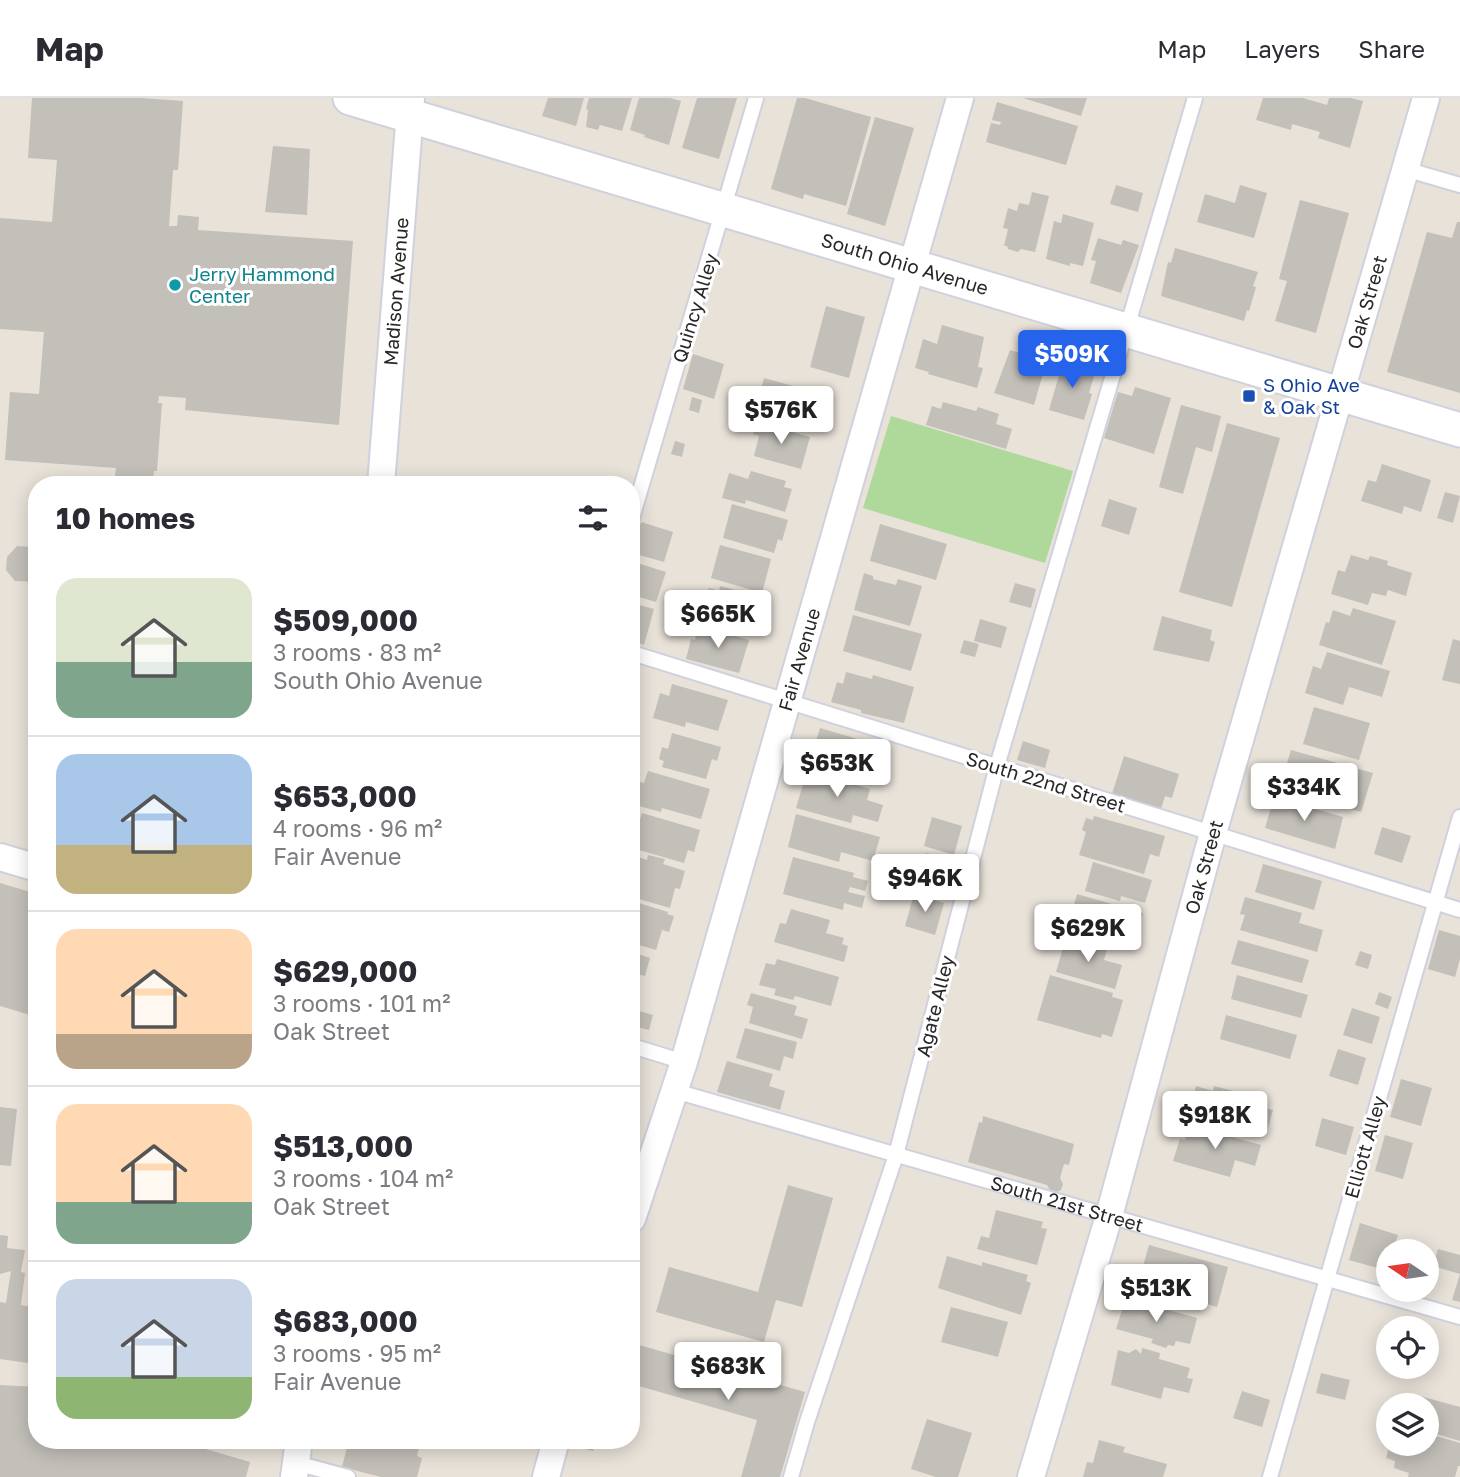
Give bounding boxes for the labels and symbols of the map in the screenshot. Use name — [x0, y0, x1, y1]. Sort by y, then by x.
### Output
street label: Madison Avenue — [378, 216, 413, 367]
street label: South Ohio Avenue — [819, 228, 991, 299]
street label: Quincy Alley — [667, 250, 722, 365]
street label: Oak Street — [1342, 252, 1391, 352]
place label: Jerry Hammond Center — [189, 262, 335, 307]
marker: Jerry Hammond Center — [167, 277, 183, 293]
pin: $509K — [1023, 330, 1121, 390]
place label: S Ohio Ave & Oak St — [1263, 373, 1360, 418]
pin: $576K — [732, 386, 830, 446]
marker: S Ohio Ave & Oak St — [1241, 388, 1257, 404]
pin: $665K — [669, 590, 767, 650]
street label: Fair Avenue — [773, 605, 824, 714]
pin: $653K — [788, 740, 886, 799]
street label: South 22nd Street — [964, 746, 1129, 817]
pin: $334K — [1255, 764, 1353, 823]
street label: Oak Street — [1180, 817, 1227, 917]
pin: $946K — [876, 854, 974, 914]
pin: $629K — [1039, 904, 1137, 964]
street label: Agate Alley — [911, 952, 958, 1059]
pin: $918K — [1166, 1091, 1264, 1151]
street label: Elliott Alley — [1339, 1093, 1390, 1201]
street label: South 21st Street — [988, 1170, 1146, 1236]
north arrow — [1376, 1239, 1438, 1302]
pin: $513K — [1107, 1264, 1205, 1324]
pin: $683K — [679, 1342, 777, 1402]

